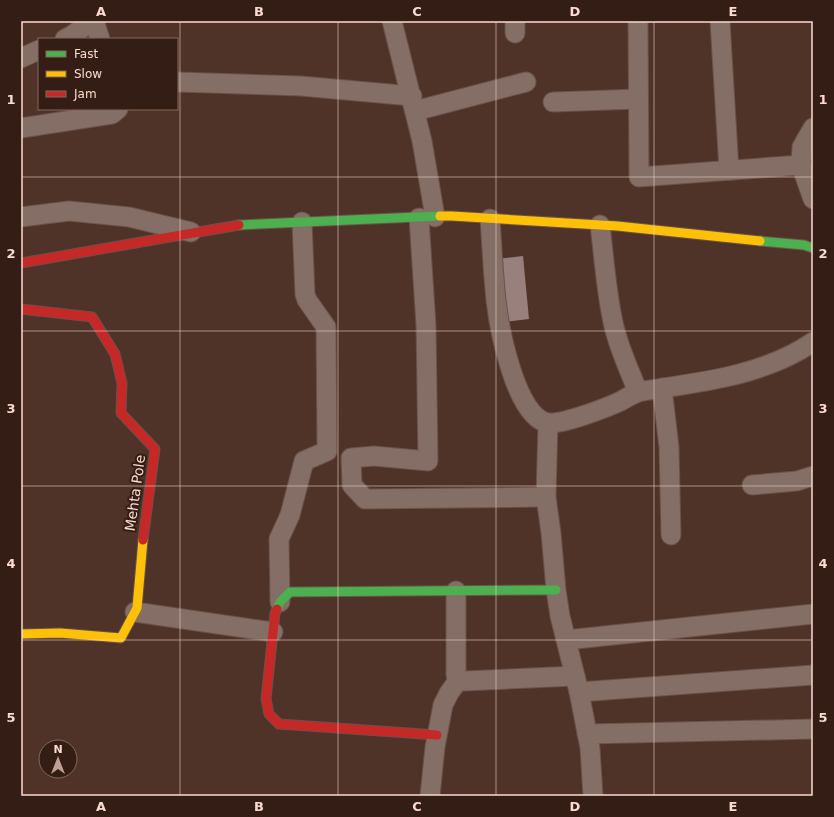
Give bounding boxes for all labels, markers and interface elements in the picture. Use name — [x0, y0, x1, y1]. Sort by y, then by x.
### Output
text: A — [96, 4, 106, 19]
text: B — [254, 4, 264, 19]
text: C — [412, 4, 422, 19]
text: D — [570, 4, 581, 19]
text: E — [729, 4, 737, 19]
legend — [38, 38, 178, 110]
text: Fast — [74, 47, 98, 61]
text: Slow — [74, 67, 102, 81]
text: Jam — [73, 87, 97, 101]
text: 1 — [6, 92, 16, 107]
text: 1 — [818, 92, 828, 107]
text: 2 — [6, 246, 16, 261]
text: 2 — [818, 246, 828, 261]
text: 3 — [6, 401, 16, 416]
text: 3 — [818, 401, 828, 416]
street label: Mehta Pole — [122, 454, 148, 532]
text: 4 — [6, 556, 16, 571]
text: 4 — [818, 556, 828, 571]
text: 5 — [6, 710, 16, 725]
text: 5 — [818, 710, 828, 725]
north arrow — [38, 739, 78, 779]
text: N — [53, 743, 63, 756]
text: A — [96, 799, 106, 814]
text: B — [254, 799, 264, 814]
text: C — [412, 799, 422, 814]
text: D — [570, 799, 581, 814]
text: E — [729, 799, 737, 814]

